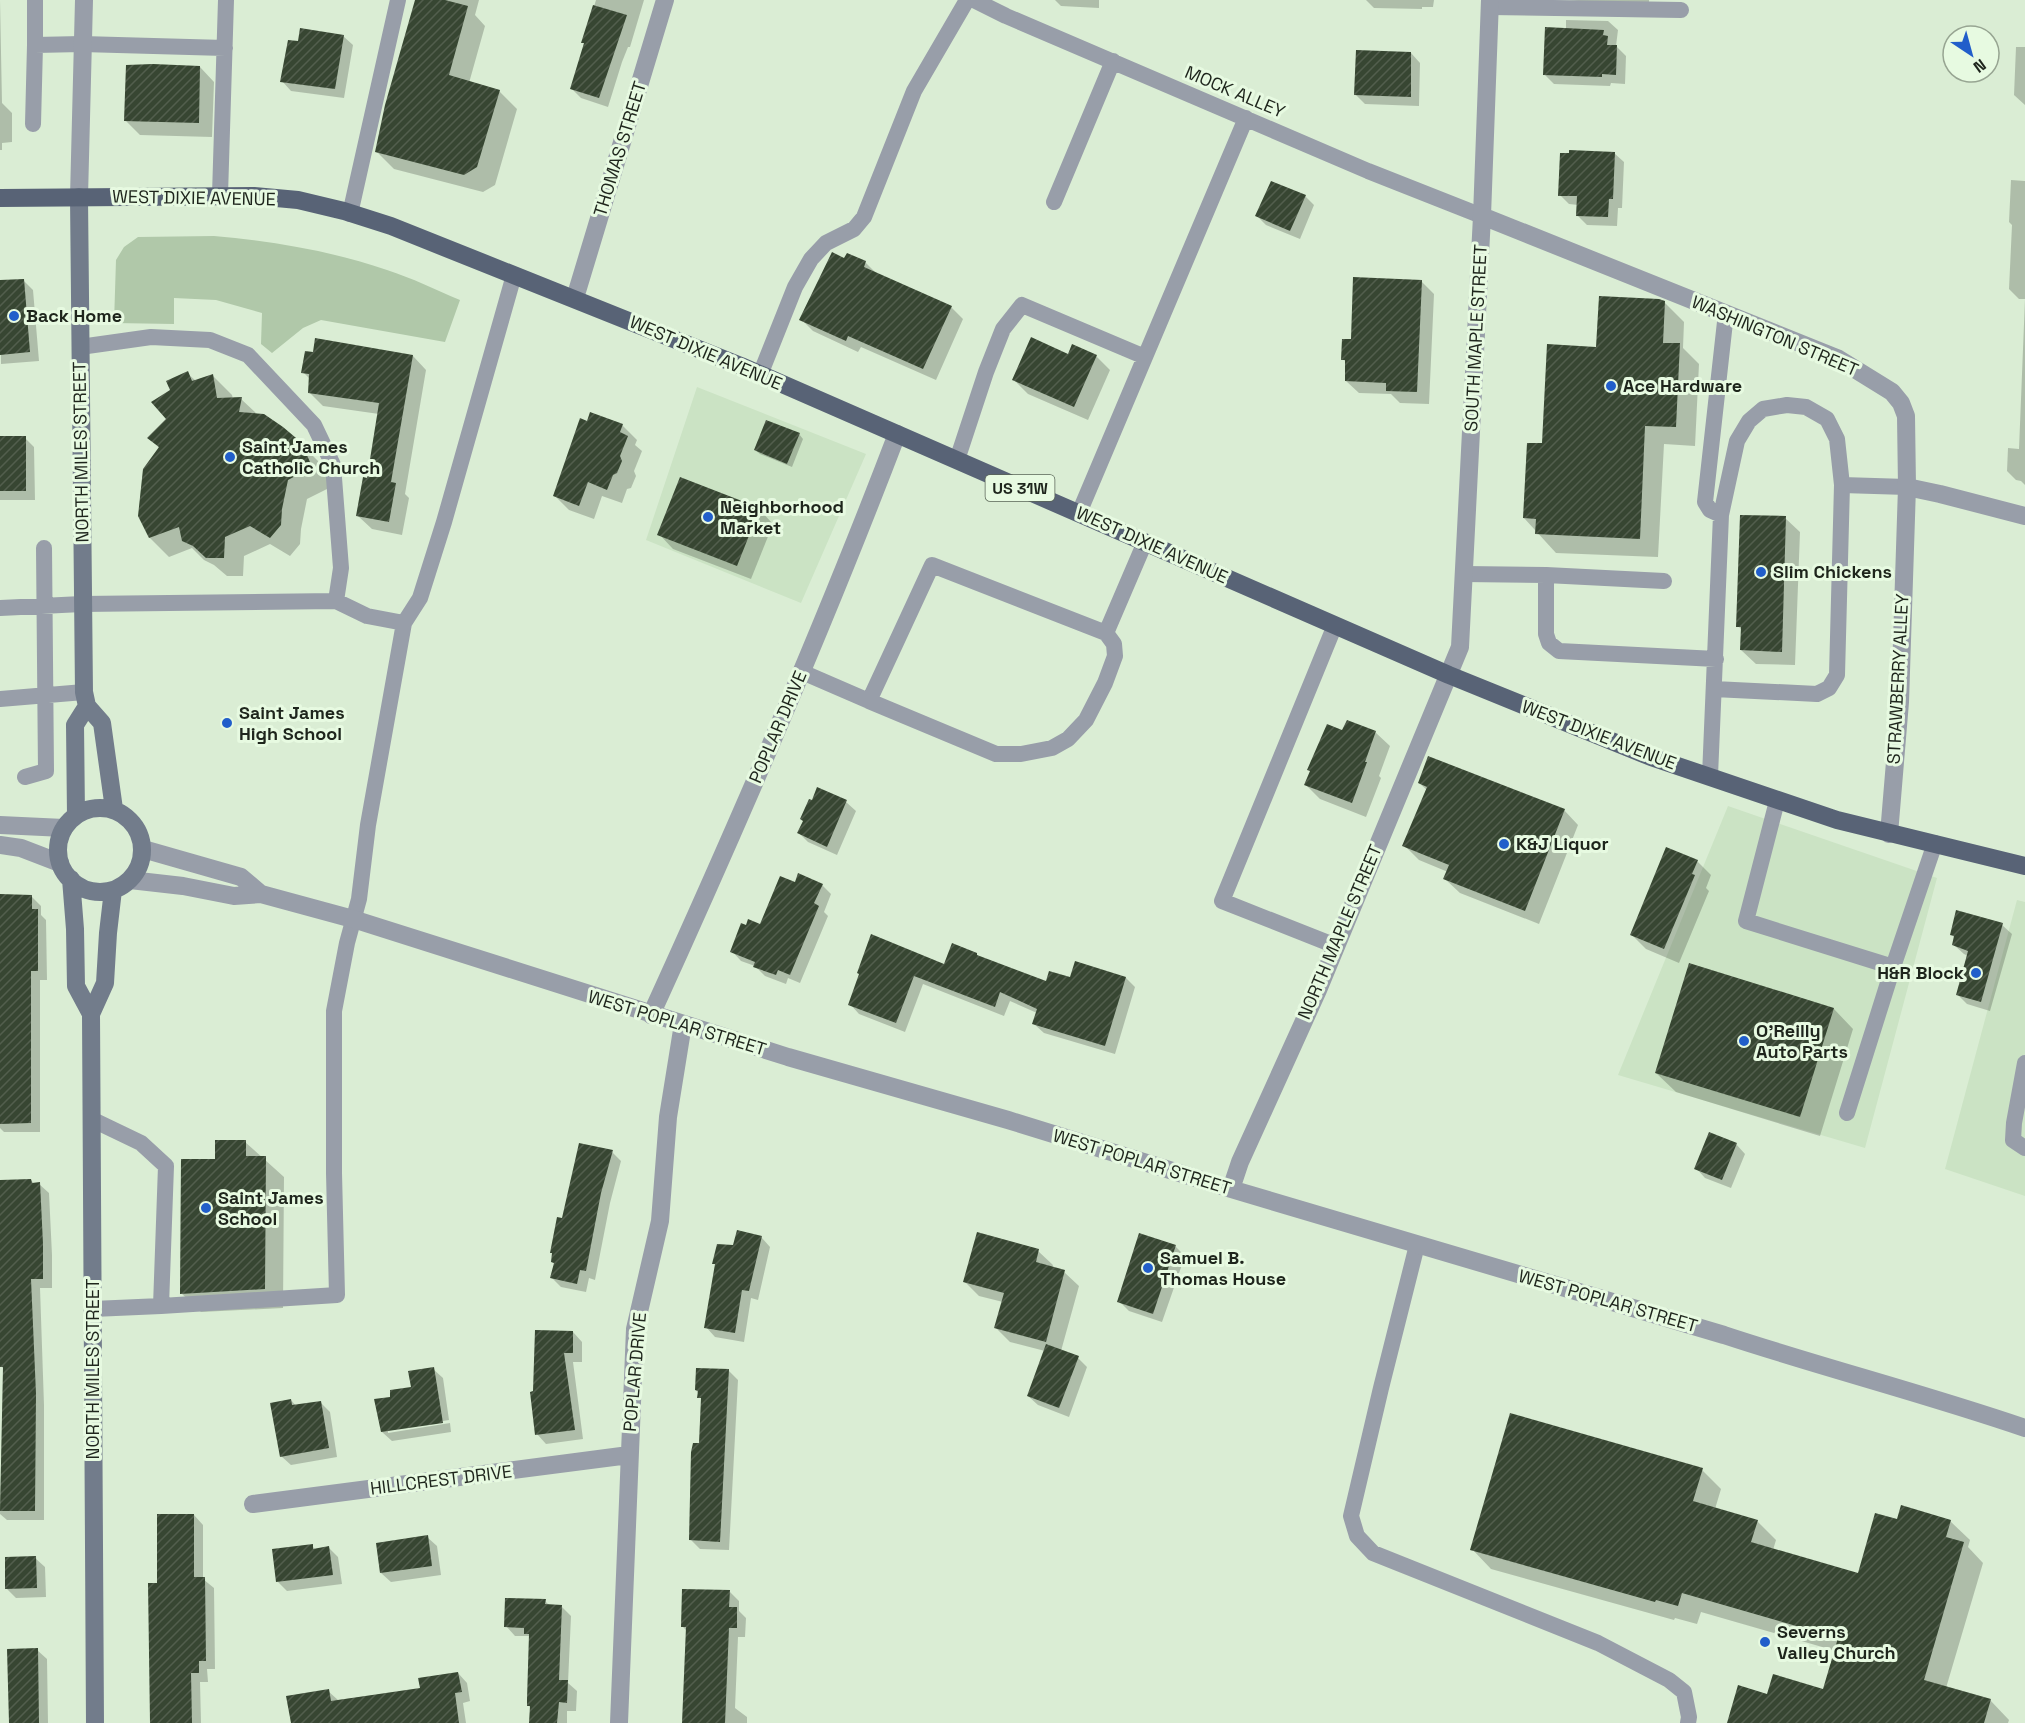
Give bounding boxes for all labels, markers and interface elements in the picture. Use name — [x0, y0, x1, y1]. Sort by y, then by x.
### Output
north arrow — [1941, 24, 2001, 84]
text: N — [1969, 54, 1990, 77]
street label: MOCK ALLEY — [1182, 60, 1289, 123]
street label: THOMAS STREET — [588, 78, 651, 219]
street label: WEST DIXIE AVENUE — [112, 185, 276, 210]
street label: SOUTH MAPLE STREET — [1459, 243, 1492, 432]
street label: WASHINGTON STREET — [1688, 290, 1862, 381]
place label: Back Home — [26, 304, 122, 327]
marker: Back Home — [7, 309, 21, 323]
street label: WEST DIXIE AVENUE — [626, 310, 786, 395]
street label: NORTH MILES STREET — [67, 361, 94, 543]
place label: Ace Hardware — [1623, 374, 1742, 397]
marker: Ace Hardware — [1604, 379, 1618, 393]
place label: Saint James Catholic Church — [242, 435, 380, 479]
marker: Saint James Catholic Church — [223, 450, 237, 464]
road number: US 31W — [986, 475, 1054, 501]
place label: Neighborhood Market — [720, 495, 844, 539]
street label: WEST DIXIE AVENUE — [1073, 501, 1232, 588]
marker: Neighborhood Market — [701, 510, 715, 524]
place label: Slim Chickens — [1773, 560, 1892, 583]
marker: Slim Chickens — [1754, 565, 1768, 579]
street label: STRAWBERRY ALLEY — [1882, 593, 1913, 765]
street label: POPLAR DRIVE — [744, 667, 812, 786]
street label: WEST DIXIE AVENUE — [1519, 694, 1680, 775]
place label: Saint James High School — [239, 701, 345, 745]
marker: Saint James High School — [220, 716, 234, 730]
place label: K&J Liquor — [1516, 832, 1609, 855]
marker: K&J Liquor — [1497, 837, 1511, 851]
street label: NORTH MAPLE STREET — [1292, 841, 1387, 1023]
place label: H&R Block — [1877, 961, 1964, 984]
marker: H&R Block — [1969, 966, 1983, 980]
street label: WEST POPLAR STREET — [585, 984, 769, 1061]
place label: O'Reilly Auto Parts — [1756, 1019, 1848, 1063]
marker: O'Reilly Auto Parts — [1737, 1034, 1751, 1048]
street label: WEST POPLAR STREET — [1050, 1123, 1234, 1200]
place label: Saint James School — [218, 1186, 324, 1230]
marker: Saint James School — [199, 1201, 213, 1215]
place label: Samuel B. Thomas House — [1160, 1246, 1286, 1290]
marker: Samuel B. Thomas House — [1141, 1261, 1155, 1275]
street label: WEST POPLAR STREET — [1516, 1264, 1701, 1337]
street label: NORTH MILES STREET — [81, 1278, 104, 1460]
street label: POPLAR DRIVE — [618, 1311, 651, 1433]
street label: HILLCREST DRIVE — [369, 1459, 513, 1500]
place label: Severns Valley Church — [1777, 1620, 1896, 1664]
marker: Severns Valley Church — [1758, 1635, 1772, 1649]

